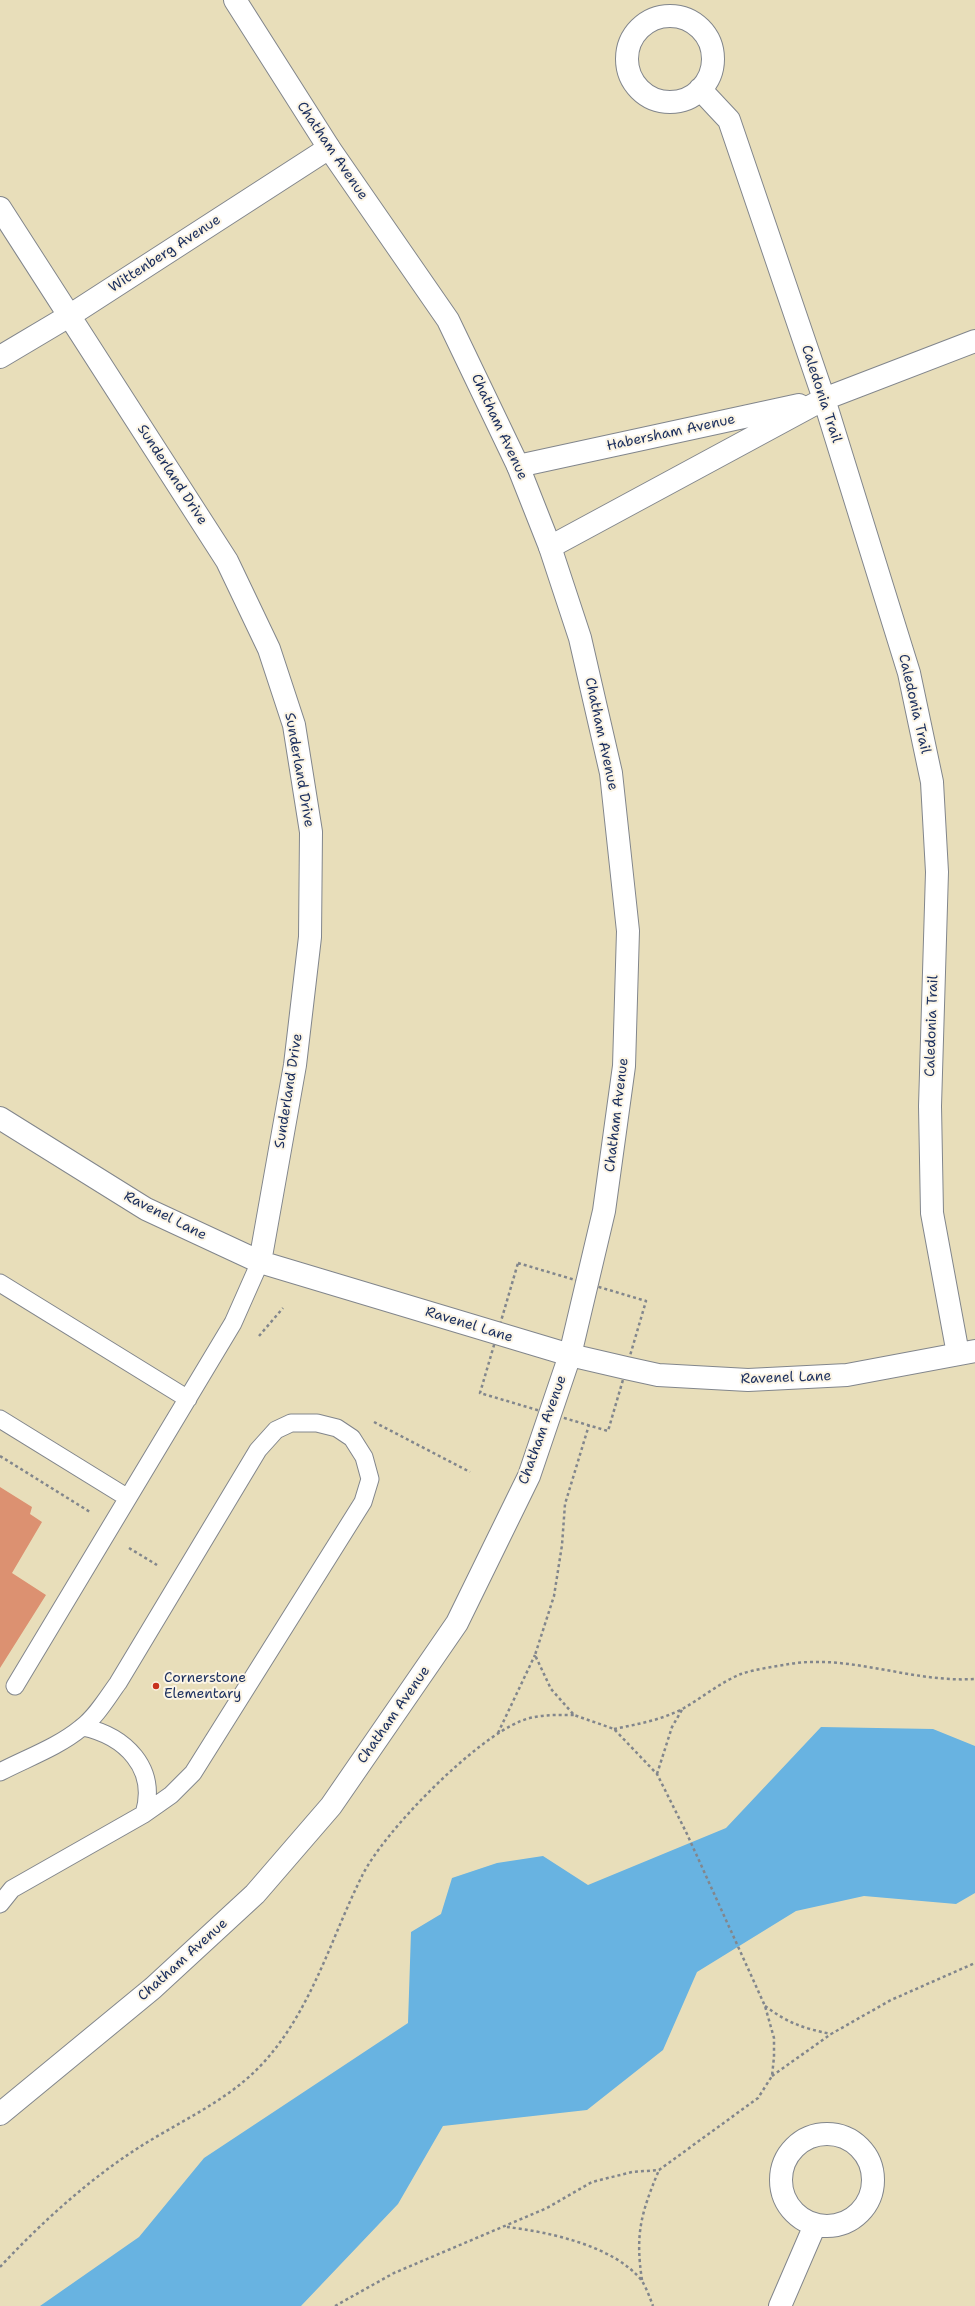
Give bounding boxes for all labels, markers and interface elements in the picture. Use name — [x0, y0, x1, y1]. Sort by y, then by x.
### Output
street label: Chatham Avenue — [293, 99, 371, 203]
street label: Wittenberg Avenue — [106, 212, 224, 296]
street label: Caledonia Trail — [797, 343, 845, 445]
street label: Chatham Avenue — [467, 371, 531, 483]
street label: Habersham Avenue — [605, 411, 737, 455]
street label: Sunderland Drive — [133, 422, 211, 528]
street label: Caledonia Trail — [894, 653, 934, 755]
street label: Chatham Avenue — [581, 676, 621, 792]
street label: Sunderland Drive — [281, 711, 317, 829]
street label: Caledonia Trail — [922, 975, 942, 1077]
street label: Sunderland Drive — [272, 1032, 306, 1150]
street label: Chatham Avenue — [602, 1057, 632, 1173]
street label: Ravenel Lane — [121, 1188, 209, 1244]
street label: Ravenel Lane — [423, 1304, 515, 1346]
street label: Ravenel Lane — [740, 1368, 832, 1388]
street label: Chatham Avenue — [515, 1373, 571, 1487]
street label: Chatham Avenue — [354, 1663, 434, 1767]
place label: Cornerstone Elementary — [164, 1670, 246, 1702]
marker: Cornerstone Elementary — [151, 1681, 161, 1691]
street label: Chatham Avenue — [135, 1915, 231, 2005]

